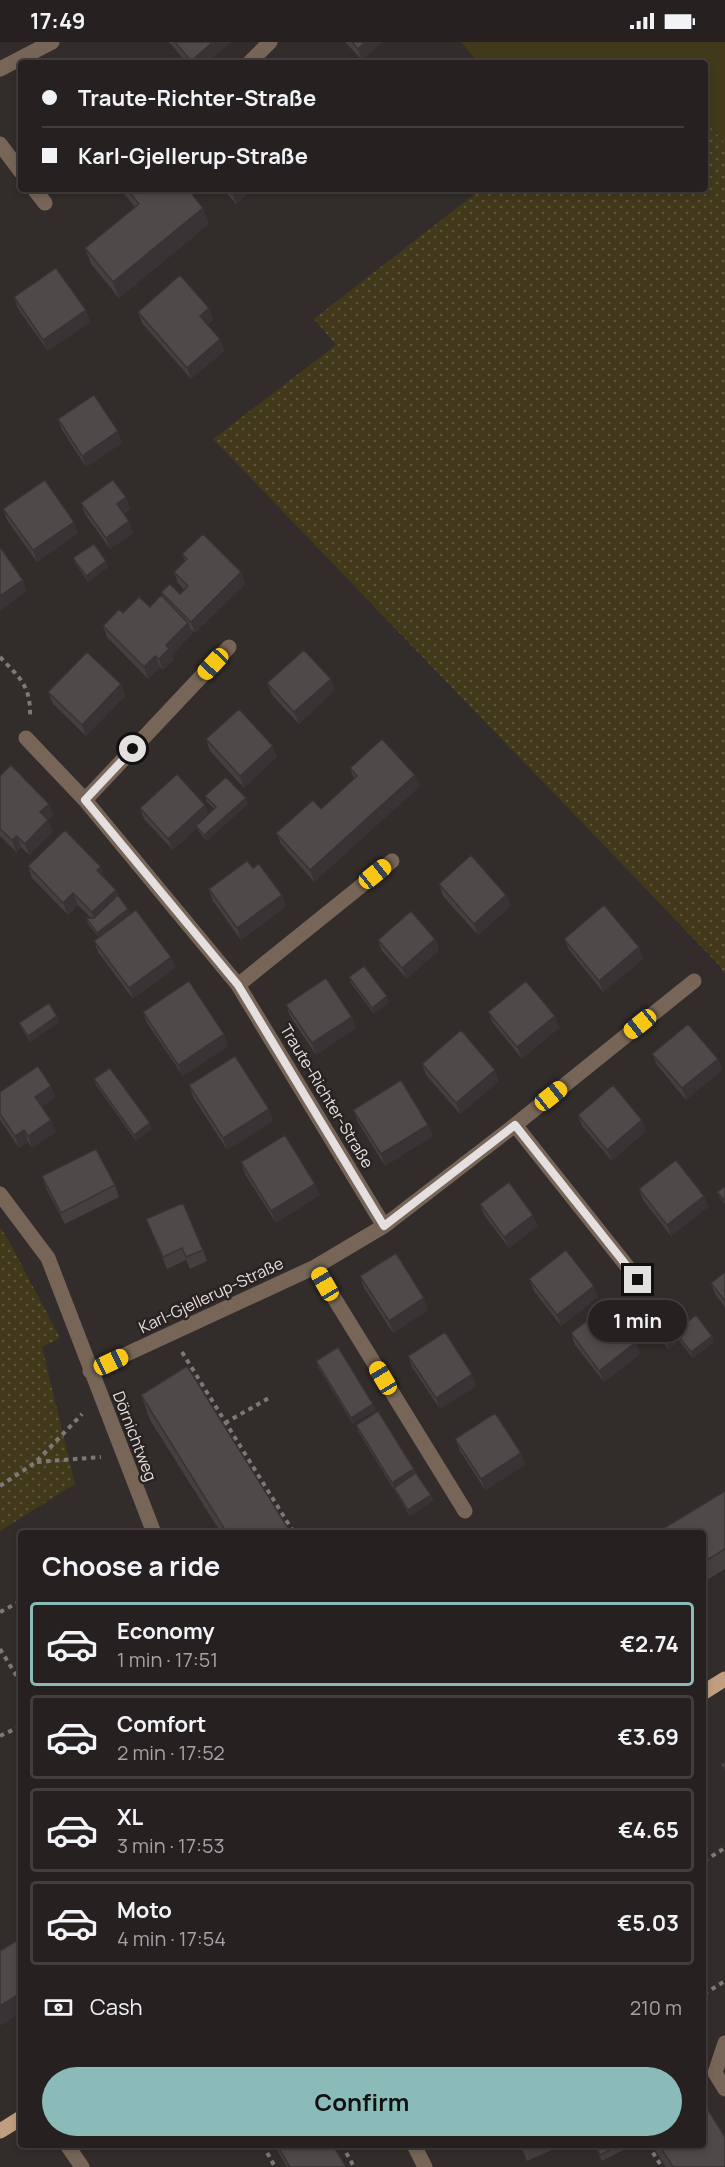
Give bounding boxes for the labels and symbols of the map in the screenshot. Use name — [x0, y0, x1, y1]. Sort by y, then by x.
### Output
car — [194, 645, 232, 683]
route start — [119, 735, 146, 762]
car — [355, 856, 395, 892]
car — [620, 1006, 660, 1042]
street label: Traute-Richter-Straße — [275, 1020, 379, 1172]
car — [531, 1078, 571, 1114]
street label: Karl-Gjellerup-Straße — [135, 1252, 287, 1338]
car — [308, 1264, 342, 1304]
route end — [624, 1266, 651, 1293]
callout: 1 min — [588, 1301, 688, 1343]
car — [91, 1346, 131, 1378]
car — [366, 1358, 400, 1398]
street label: Dörnichtweg — [108, 1388, 162, 1484]

